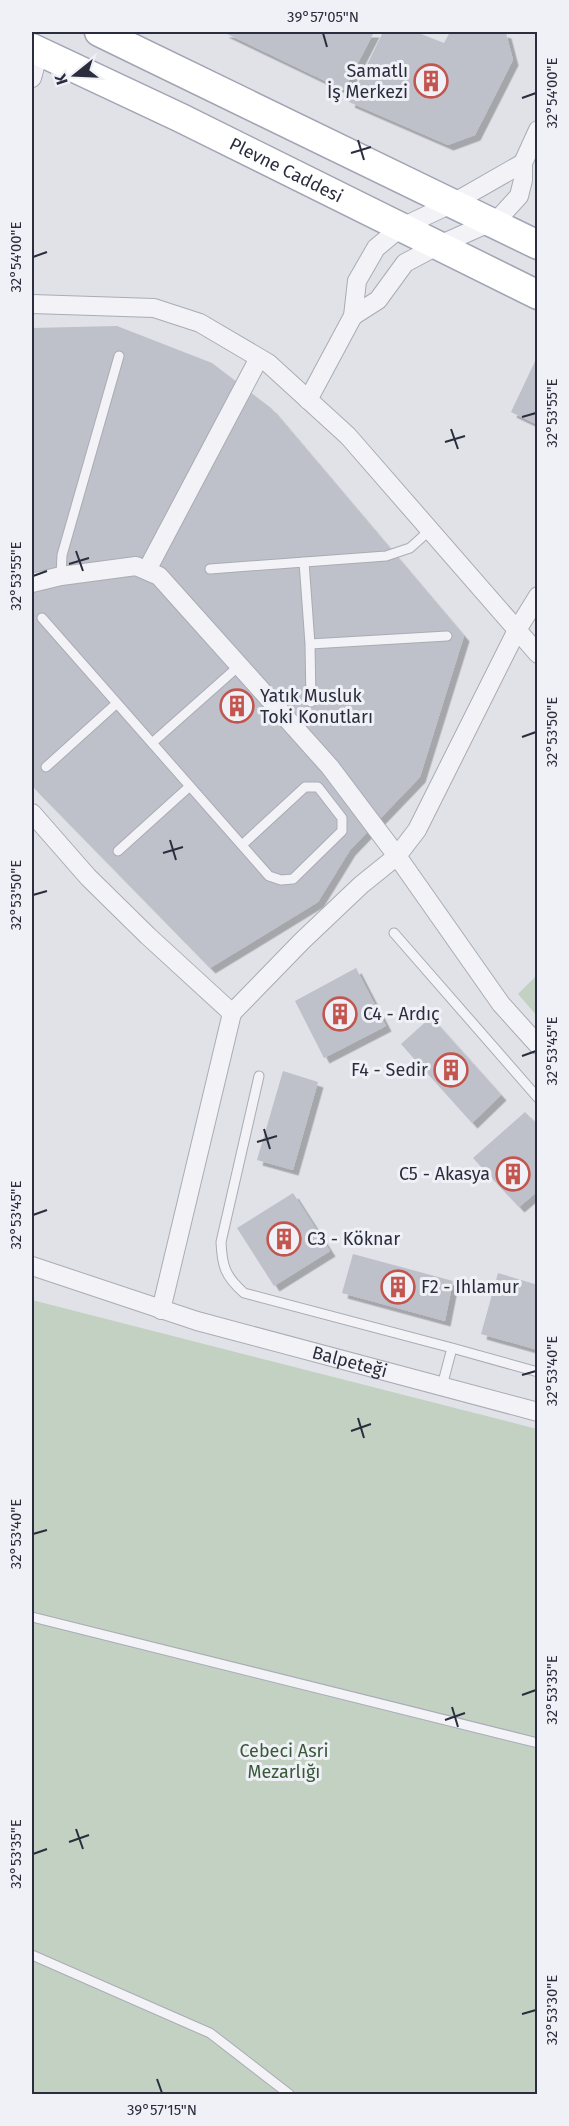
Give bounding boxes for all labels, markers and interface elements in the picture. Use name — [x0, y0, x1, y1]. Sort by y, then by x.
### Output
text: 39°57'05"N — [287, 8, 359, 26]
north arrow — [45, 45, 105, 105]
text: 32°54'00"E — [543, 57, 561, 129]
place label: Samatlı İş Merkezi — [327, 60, 408, 103]
building icon: Samatlı İş Merkezi — [413, 63, 449, 99]
text: K — [50, 71, 72, 87]
street label: Plevne Caddesi — [226, 133, 346, 207]
text: 32°54'00"E — [7, 221, 25, 293]
text: 32°53'55"E — [543, 378, 561, 448]
text: 32°53'55"E — [7, 541, 25, 611]
place label: Yatık Musluk Toki Konutları — [260, 685, 373, 728]
building icon: Yatık Musluk Toki Konutları — [219, 688, 255, 724]
text: 32°53'50"E — [543, 697, 561, 767]
text: 32°53'50"E — [7, 860, 25, 930]
building icon: C4 - Ardıç — [322, 996, 358, 1032]
place label: C4 - Ardıç — [363, 1003, 440, 1025]
text: 32°53'45"E — [543, 1016, 561, 1086]
building icon: F4 - Sedir — [433, 1052, 469, 1088]
place label: F4 - Sedir — [351, 1059, 428, 1081]
building icon: C5 - Akasya — [495, 1156, 531, 1192]
place label: C5 - Akasya — [399, 1163, 490, 1185]
text: 32°53'45"E — [7, 1180, 25, 1250]
building icon: C3 - Köknar — [266, 1221, 302, 1257]
place label: C3 - Köknar — [307, 1228, 400, 1250]
building icon: F2 - Ihlamur — [380, 1269, 416, 1305]
place label: F2 - Ihlamur — [421, 1276, 519, 1298]
text: 32°53'40"E — [543, 1336, 561, 1406]
street label: Balpeteği — [310, 1341, 390, 1382]
text: 32°53'40"E — [7, 1499, 25, 1569]
text: 32°53'35"E — [543, 1655, 561, 1725]
park label: Cebeci Asri Mezarlığı — [239, 1740, 329, 1783]
text: 32°53'35"E — [7, 1819, 25, 1889]
text: 32°53'30"E — [543, 1975, 561, 2045]
text: 39°57'15"N — [127, 2101, 197, 2119]

